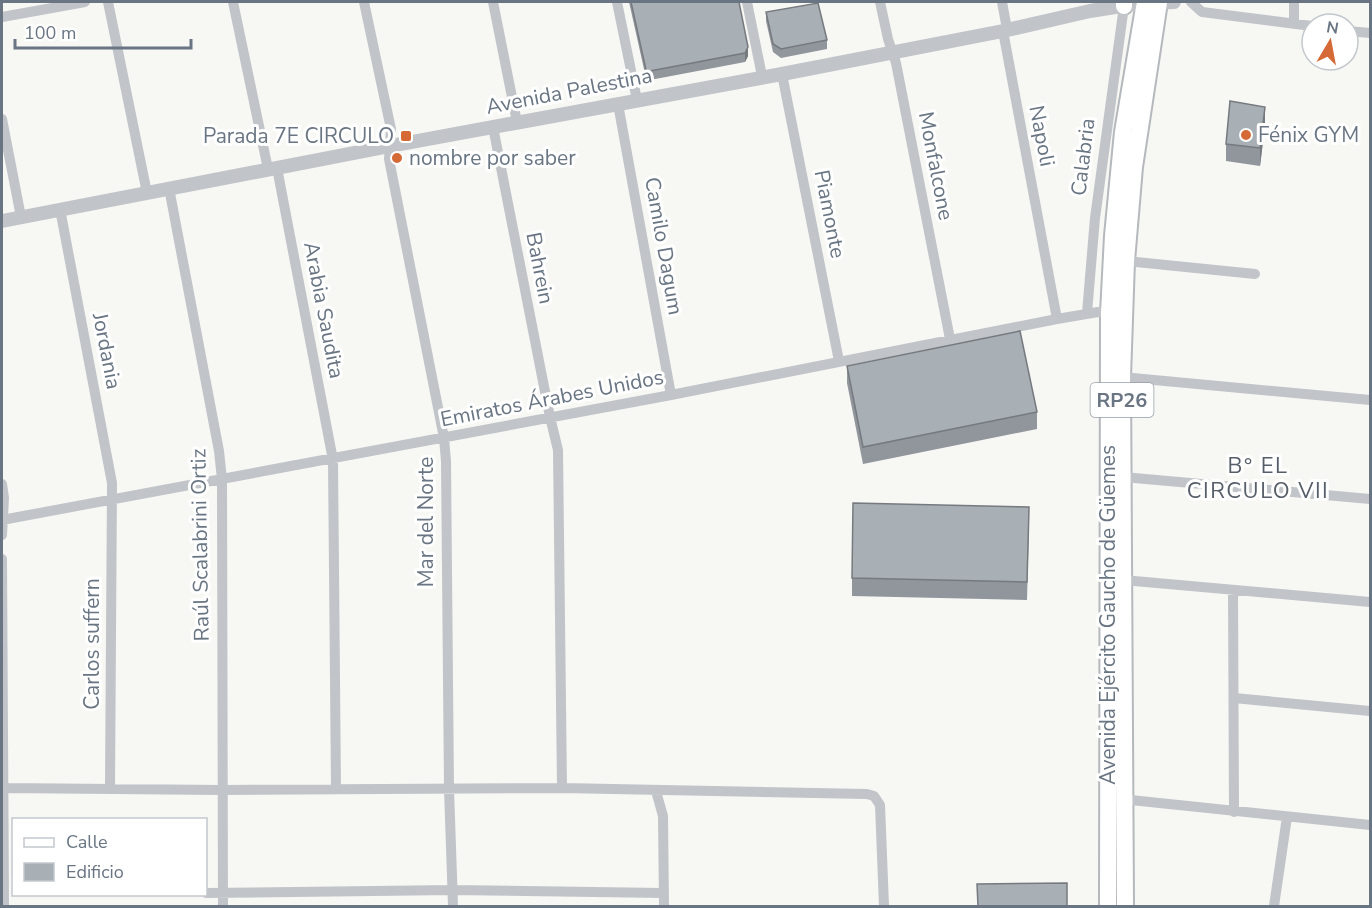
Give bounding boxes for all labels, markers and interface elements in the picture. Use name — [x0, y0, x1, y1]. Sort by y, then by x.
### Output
scale bar — [15, 12, 190, 50]
north arrow — [1300, 12, 1360, 72]
text: N — [1325, 16, 1340, 40]
text: 100 m — [24, 21, 76, 45]
street label: Avenida Palestina — [484, 61, 654, 121]
street label: Napoli — [1022, 103, 1062, 169]
street label: Monfalcone — [912, 109, 960, 223]
street label: Calabria — [1064, 117, 1102, 197]
place label: Fénix GYM — [1258, 121, 1359, 149]
place label: Parada 7E CIRCULO — [203, 122, 394, 150]
marker: Fénix GYM — [1239, 128, 1253, 142]
marker: Parada 7E CIRCULO — [399, 129, 413, 143]
place label: nombre por saber — [409, 144, 576, 172]
marker: nombre por saber — [390, 151, 404, 165]
street label: Piamonte — [808, 168, 852, 260]
street label: Camilo Dagum — [638, 175, 690, 317]
street label: Bahrein — [519, 230, 561, 306]
street label: Arabia Saudita — [297, 239, 351, 381]
street label: Jordania — [86, 309, 128, 392]
street label: Emiratos Árabes Unidos — [438, 363, 666, 433]
road number: RP26 — [1090, 383, 1154, 417]
street label: Avenida Ejército Gaucho de Güemes — [1094, 445, 1122, 785]
street label: Raúl Scalabrini Ortiz — [184, 448, 216, 641]
district label: B° EL CIRCULO VII — [1187, 451, 1329, 506]
street label: Mar del Norte — [412, 457, 440, 587]
street label: Carlos suffern — [78, 578, 106, 710]
legend — [12, 818, 207, 896]
text: Calle — [66, 830, 108, 854]
text: Edificio — [66, 860, 124, 884]

